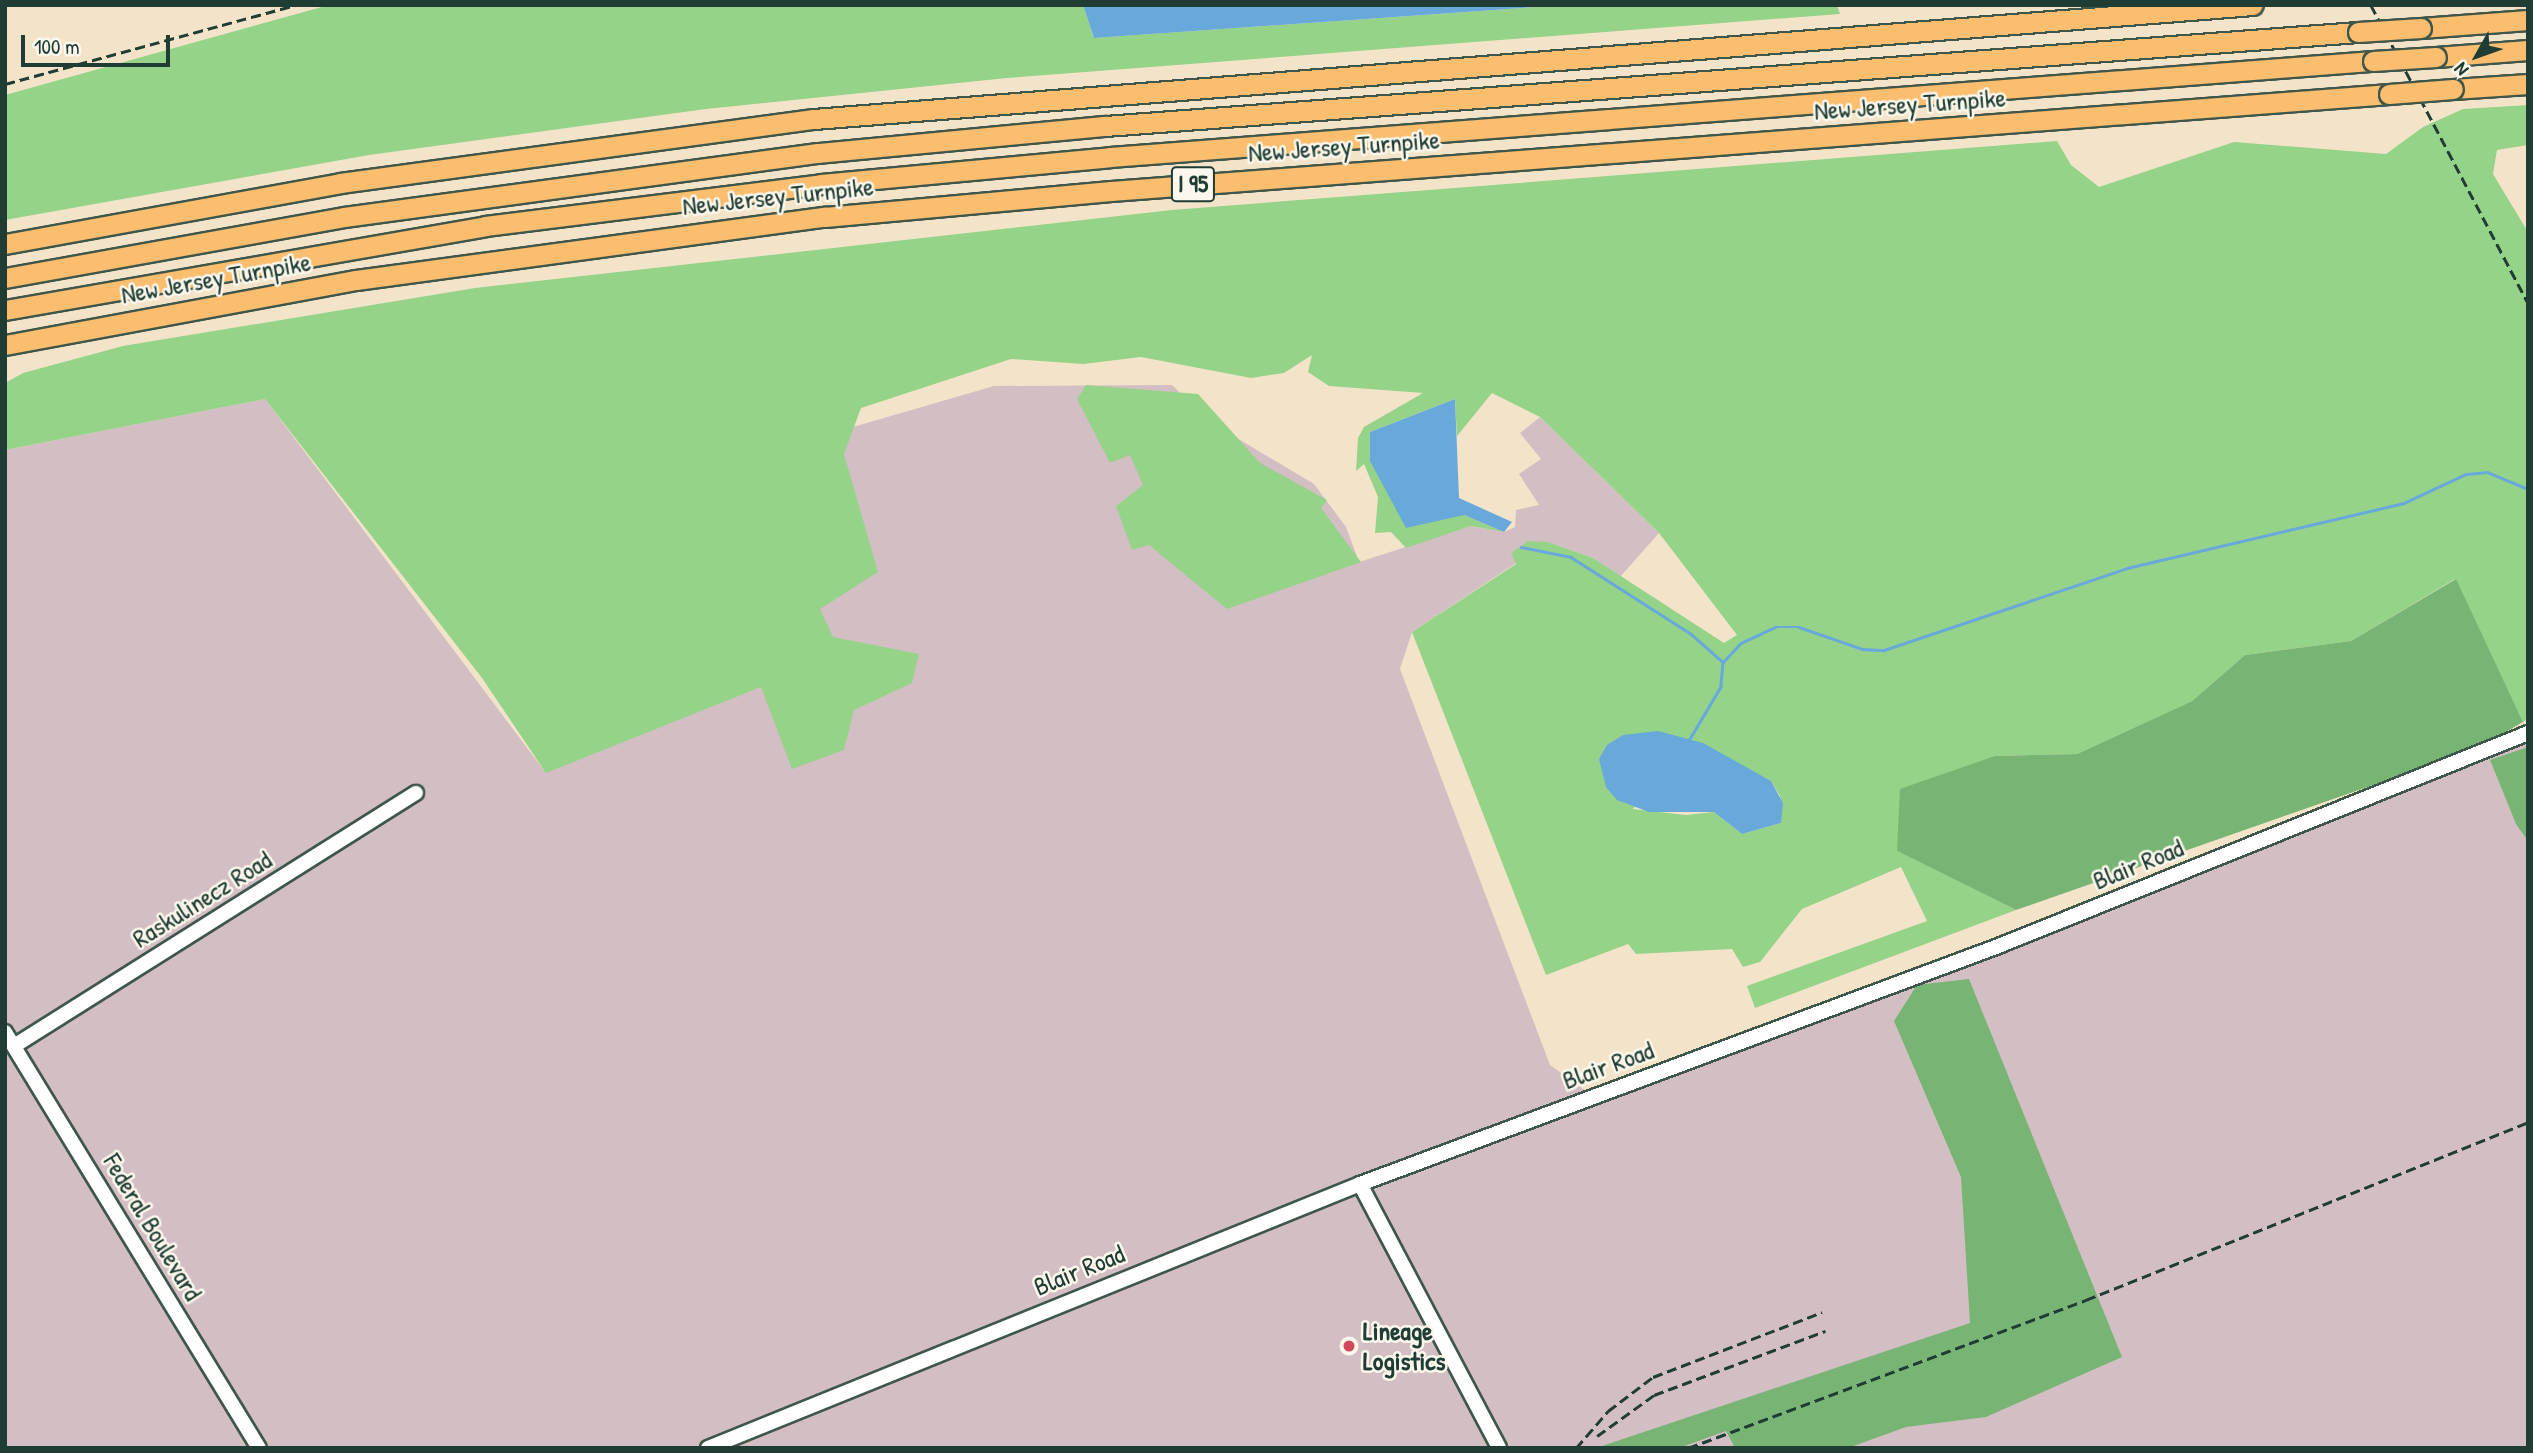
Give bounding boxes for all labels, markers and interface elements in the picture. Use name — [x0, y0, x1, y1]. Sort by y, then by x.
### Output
scale bar — [24, 21, 173, 65]
north arrow — [2442, 21, 2512, 91]
text: 100 m — [34, 32, 80, 61]
text: N — [2448, 57, 2474, 82]
street label: New Jersey Turnpike — [1813, 82, 2007, 126]
street label: New Jersey Turnpike — [1247, 124, 1441, 168]
road number: I 95 — [1170, 164, 1216, 204]
street label: New Jersey Turnpike — [681, 170, 875, 222]
street label: New Jersey Turnpike — [119, 246, 313, 310]
street label: Blair Road — [2088, 832, 2188, 896]
street label: Raskulinecz Road — [127, 844, 277, 954]
street label: Blair Road — [1558, 1034, 1658, 1096]
street label: Federal Boulevard — [97, 1148, 209, 1306]
street label: Blair Road — [1029, 1238, 1129, 1302]
place label: Lineage Logistics — [1363, 1315, 1445, 1376]
marker: Lineage Logistics — [1341, 1338, 1357, 1354]

